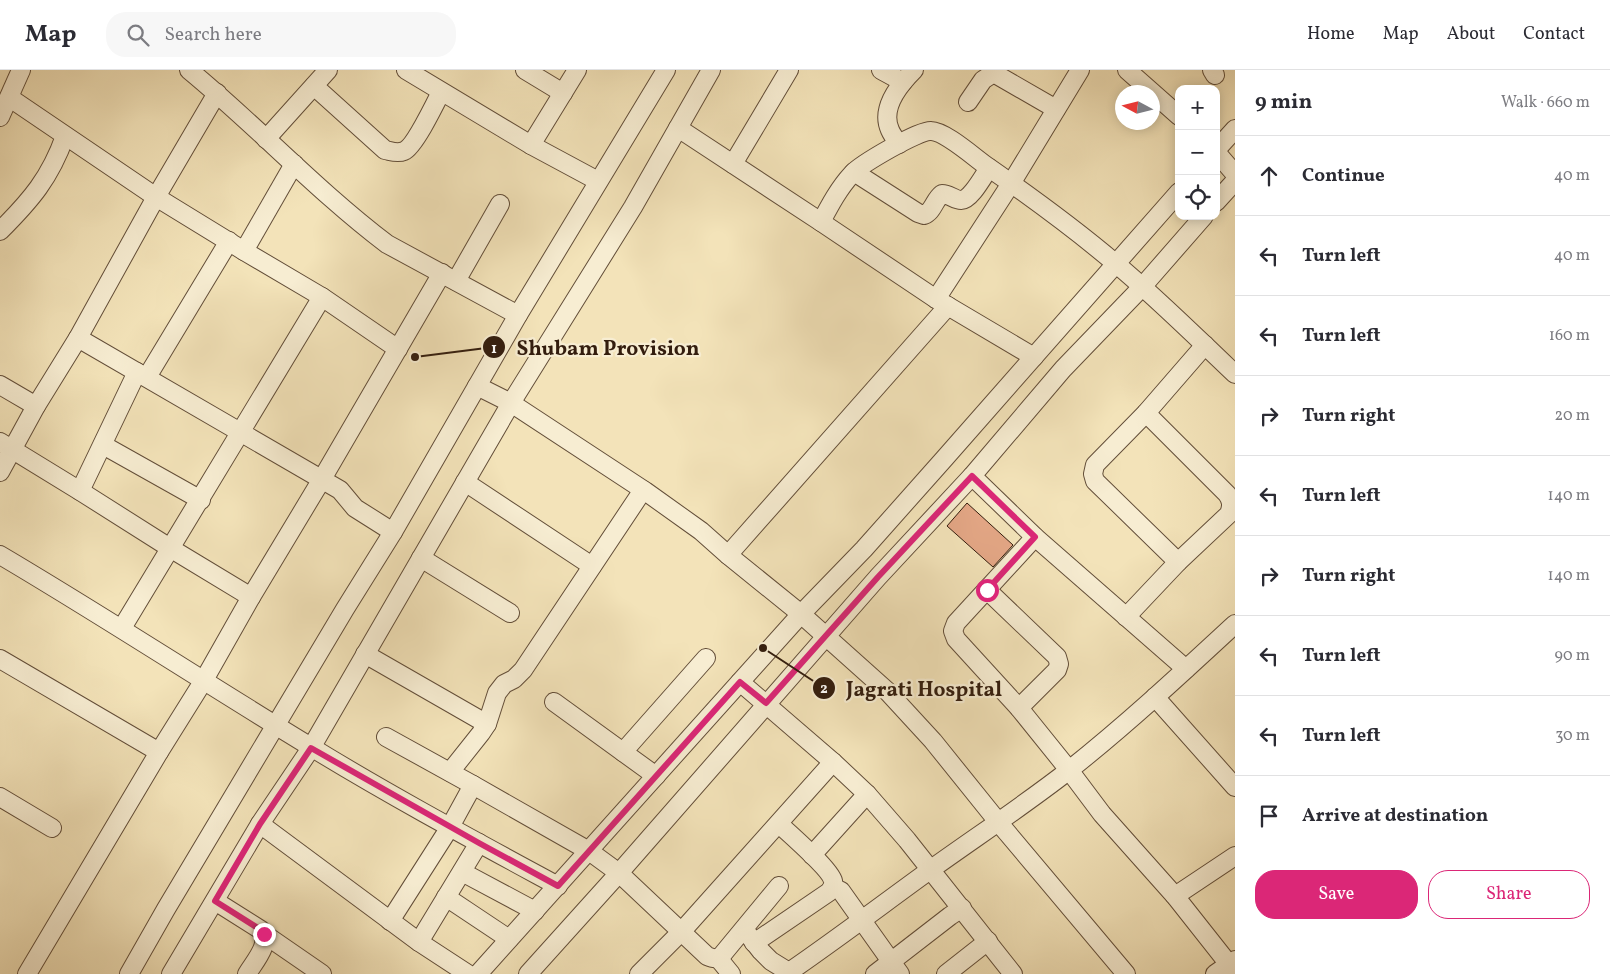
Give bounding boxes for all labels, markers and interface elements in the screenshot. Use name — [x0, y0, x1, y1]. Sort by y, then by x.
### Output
search box — [106, 12, 456, 57]
text: Map — [25, 18, 76, 52]
icon: search — [124, 21, 152, 49]
text: Search here — [164, 22, 262, 48]
text: Home — [1307, 22, 1355, 47]
text: Map — [1383, 22, 1419, 47]
text: About — [1447, 22, 1495, 47]
text: Contact — [1523, 22, 1585, 47]
north arrow — [1115, 85, 1160, 130]
map controls — [1175, 85, 1220, 220]
button: + — [1175, 85, 1220, 130]
text: 9 min — [1255, 88, 1312, 117]
text: Walk · 660 m — [1501, 92, 1590, 114]
button: − — [1175, 130, 1220, 175]
icon: ahead — [1255, 162, 1283, 190]
text: Continue — [1302, 163, 1385, 189]
text: 40 m — [1554, 165, 1590, 187]
button: locate — [1175, 175, 1220, 220]
icon: left — [1255, 242, 1283, 270]
text: Turn left — [1302, 243, 1381, 269]
text: 40 m — [1554, 245, 1590, 267]
icon: left — [1255, 322, 1283, 350]
text: Turn left — [1302, 323, 1381, 349]
text: 160 m — [1549, 325, 1590, 347]
callout: Shubam Provision — [481, 329, 709, 365]
text: Shubam Provision — [517, 335, 700, 364]
text: 1 — [491, 339, 497, 360]
icon: right — [1255, 402, 1283, 430]
text: Turn right — [1302, 403, 1395, 429]
text: 20 m — [1555, 405, 1590, 427]
icon: left — [1255, 482, 1283, 510]
text: Turn left — [1302, 483, 1381, 509]
text: 140 m — [1548, 485, 1590, 507]
icon: right — [1255, 562, 1283, 590]
text: Turn right — [1302, 563, 1395, 589]
text: 140 m — [1548, 565, 1590, 587]
route start — [976, 579, 999, 602]
icon: left — [1255, 642, 1283, 670]
text: Turn left — [1302, 643, 1381, 669]
text: 90 m — [1554, 645, 1590, 667]
callout: Jagrati Hospital — [811, 670, 1012, 706]
text: Jagrati Hospital — [845, 676, 1002, 705]
text: 2 — [820, 679, 828, 700]
icon: left — [1255, 722, 1283, 750]
text: Turn left — [1302, 723, 1381, 749]
text: 30 m — [1555, 725, 1590, 747]
icon: arrive — [1255, 802, 1283, 830]
text: Arrive at destination — [1302, 803, 1488, 829]
button: Save — [1255, 870, 1418, 919]
button: Share — [1428, 870, 1590, 919]
route end — [253, 923, 276, 946]

